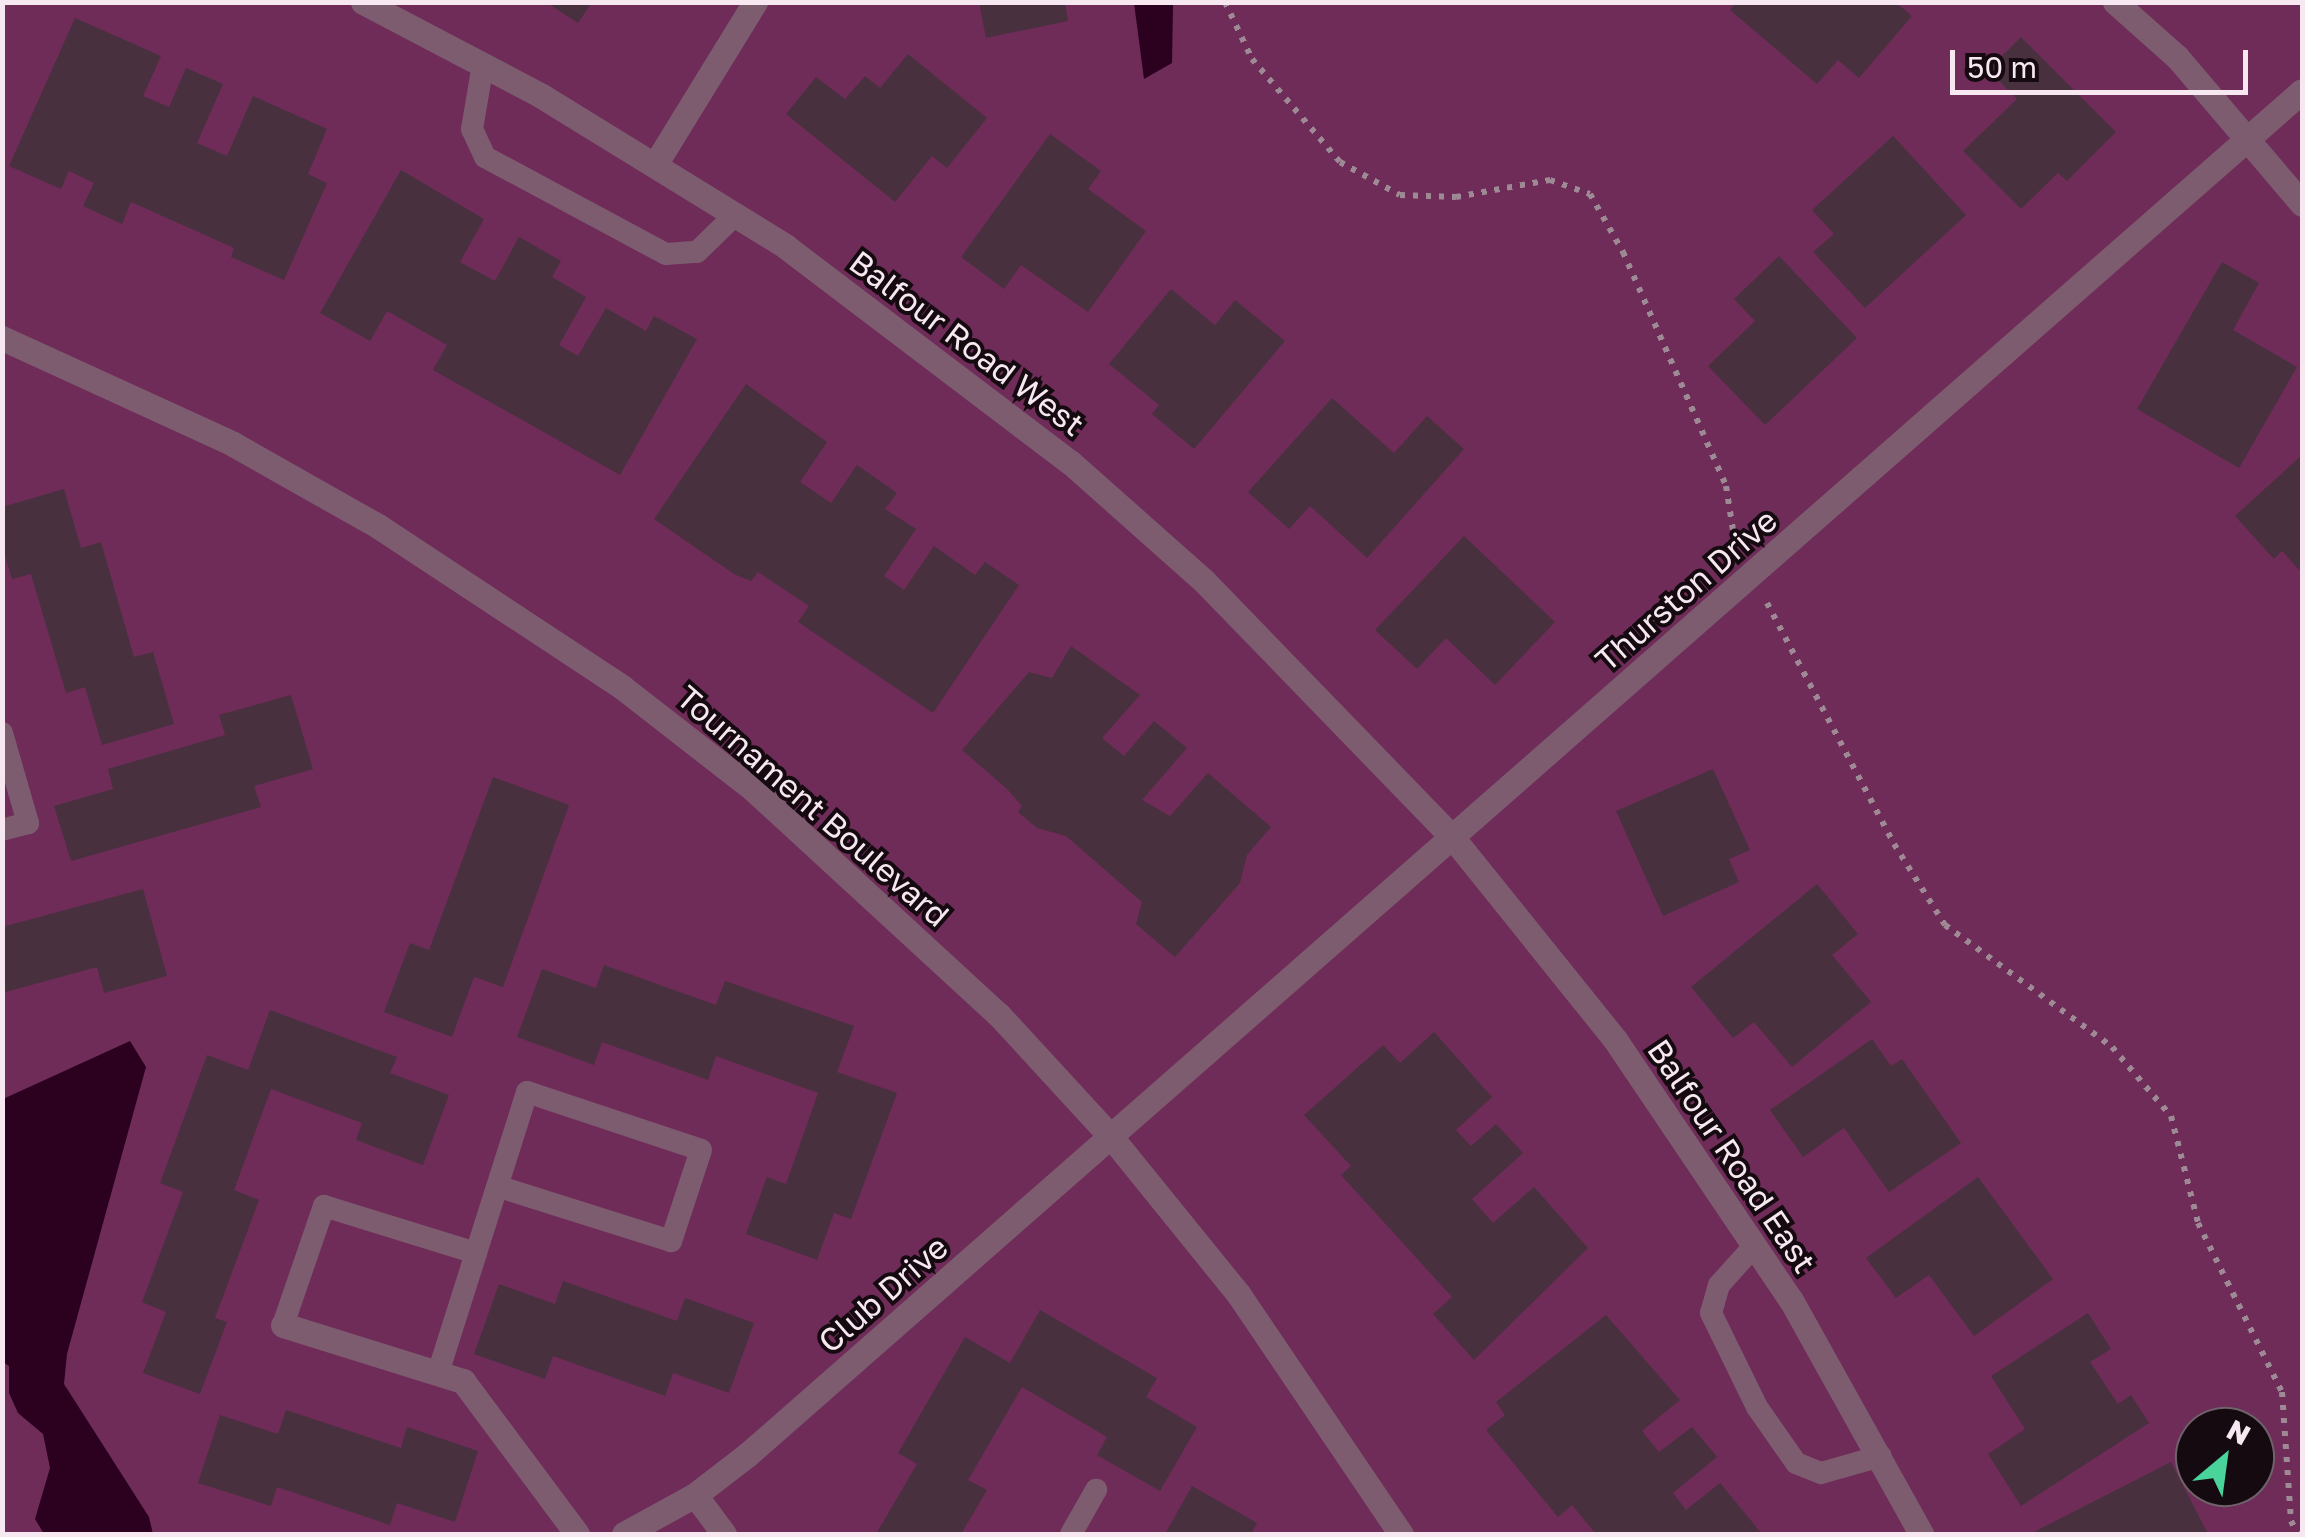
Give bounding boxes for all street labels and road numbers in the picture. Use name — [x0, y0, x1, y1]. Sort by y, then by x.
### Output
street label: Balfour Road West — [842, 242, 1092, 444]
street label: Thurston Drive — [1588, 501, 1784, 679]
street label: Tournament Boulevard — [669, 678, 957, 934]
street label: Balfour Road East — [1640, 1032, 1824, 1280]
street label: Club Drive — [811, 1228, 955, 1360]

